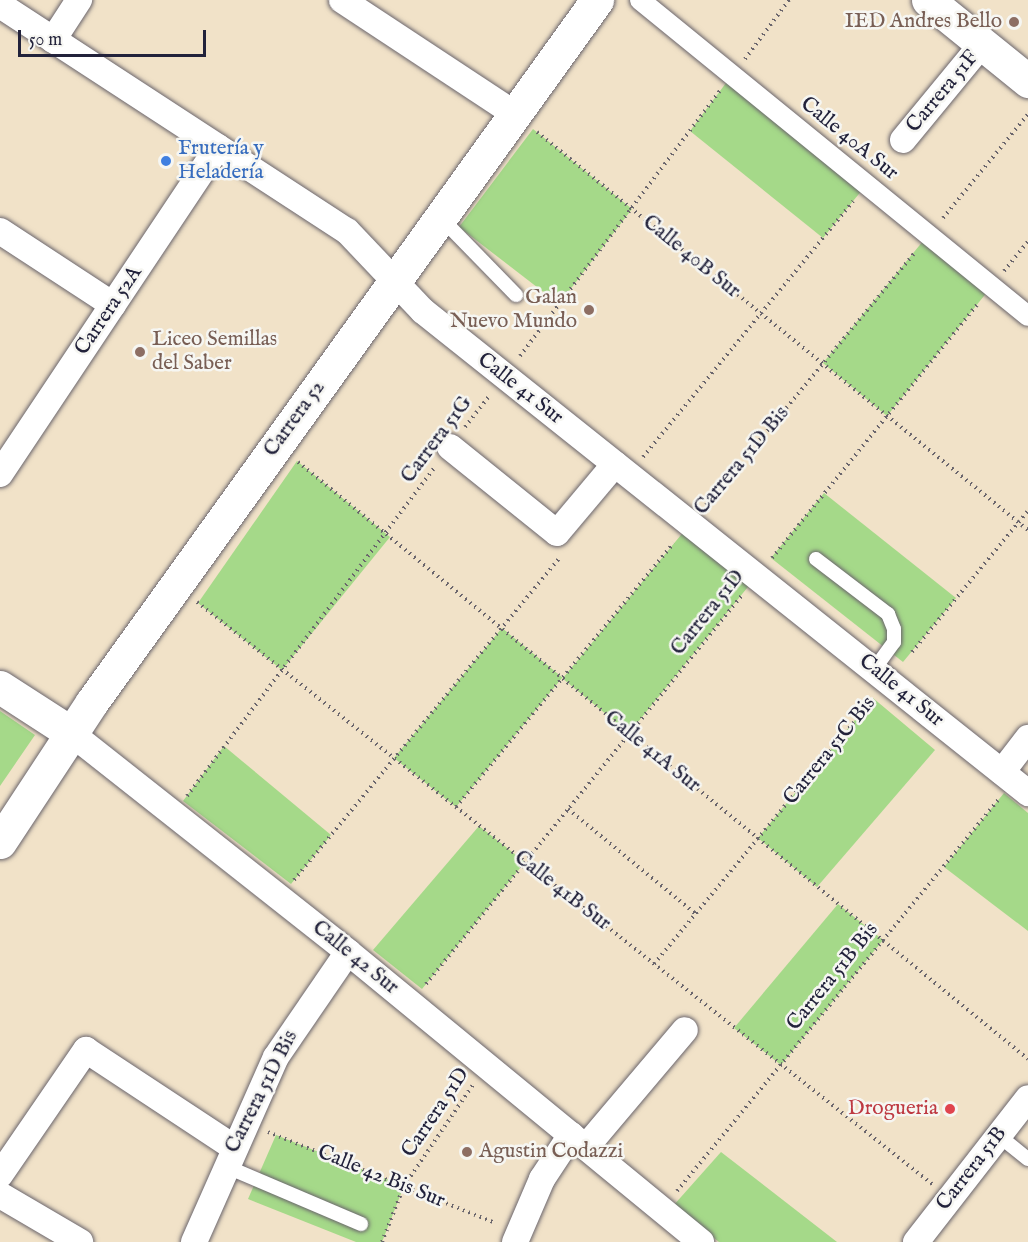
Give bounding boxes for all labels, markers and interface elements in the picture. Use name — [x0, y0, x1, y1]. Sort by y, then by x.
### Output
place label: IED Andres Bello — [845, 9, 1002, 35]
marker: IED Andres Bello — [1007, 15, 1021, 29]
scale bar — [21, 18, 208, 56]
text: 50 m — [29, 29, 62, 52]
street label: Carrera 51F — [901, 46, 985, 138]
street label: Calle 40A Sur — [795, 92, 903, 186]
place label: Frutería y Heladería — [178, 136, 264, 186]
marker: Frutería y Heladería — [159, 154, 173, 168]
street label: Calle 40B Sur — [637, 210, 745, 304]
street label: Carrera 52A — [70, 262, 148, 360]
place label: Galan Nuevo Mundo — [450, 285, 577, 335]
marker: Galan Nuevo Mundo — [582, 303, 596, 317]
place label: Liceo Semillas del Saber — [152, 327, 277, 377]
marker: Liceo Semillas del Saber — [133, 345, 147, 359]
street label: Calle 41 Sur — [472, 348, 568, 430]
street label: Carrera 52 — [259, 376, 331, 462]
street label: Carrera 51G — [396, 391, 478, 489]
street label: Carrera 51D Bis — [689, 401, 795, 521]
street label: Carrera 51D — [666, 565, 750, 661]
street label: Calle 41 Sur — [854, 649, 948, 733]
street label: Carrera 51C Bis — [779, 692, 881, 810]
street label: Calle 41A Sur — [599, 706, 705, 798]
street label: Calle 41B Sur — [509, 845, 615, 937]
street label: Calle 42 Sur — [307, 916, 403, 1000]
street label: Carrera 51B Bis — [782, 918, 884, 1036]
street label: Carrera 51D Bis — [220, 1026, 304, 1158]
street label: Carrera 51D — [397, 1063, 475, 1163]
place label: Drogueria — [848, 1096, 938, 1122]
marker: Drogueria — [943, 1102, 957, 1116]
street label: Carrera 51B — [931, 1122, 1013, 1216]
place label: Agustin Codazzi — [479, 1139, 623, 1165]
street label: Calle 42 Bis Sur — [314, 1140, 448, 1214]
marker: Agustin Codazzi — [460, 1145, 474, 1159]

